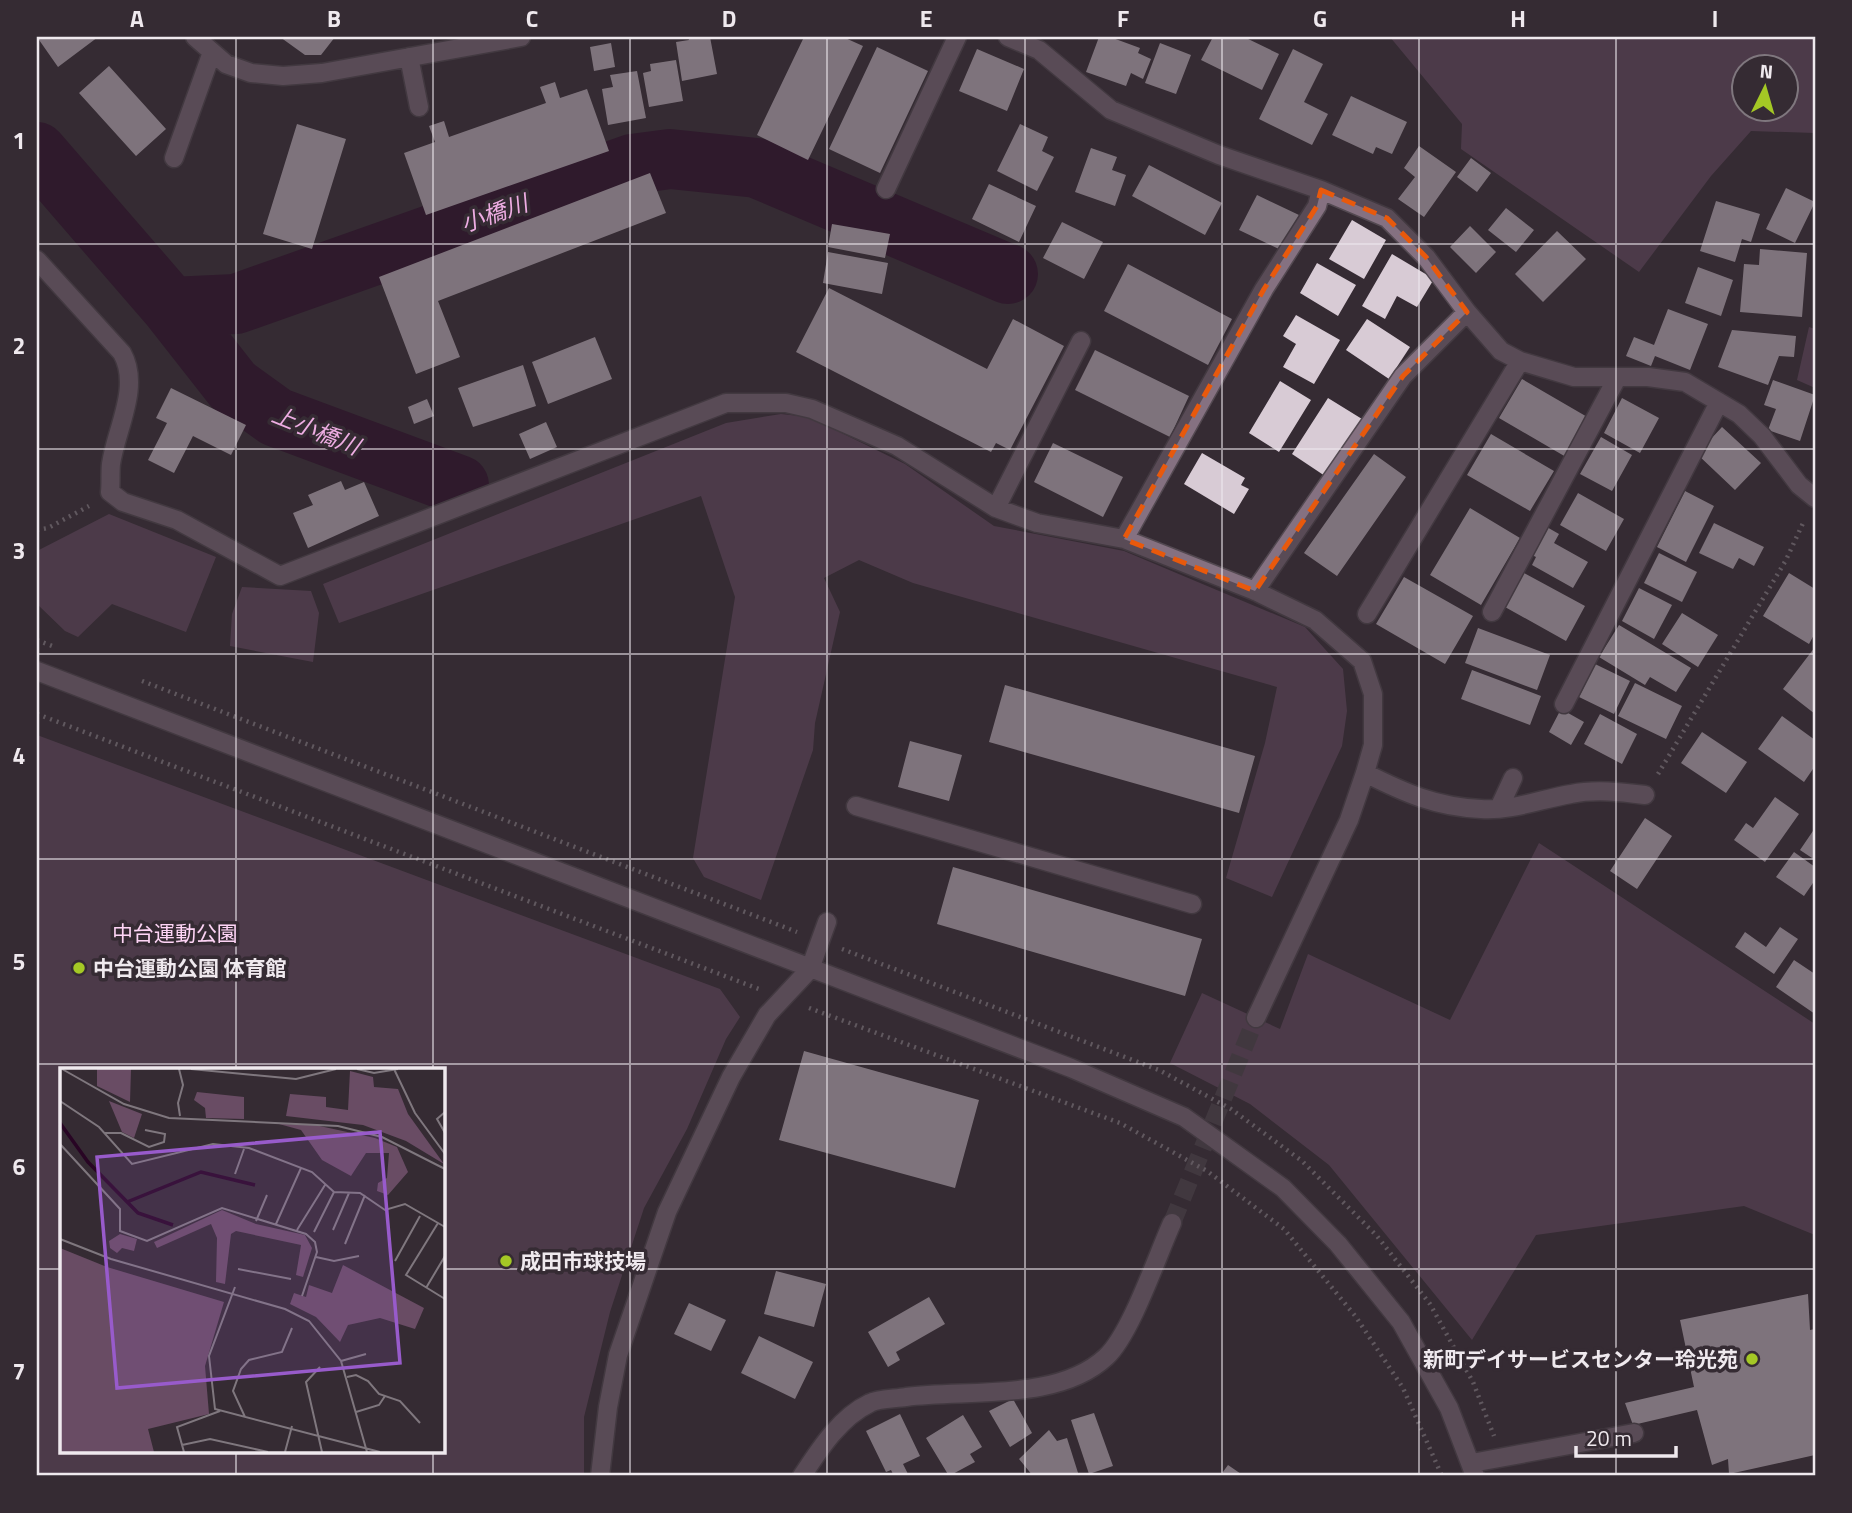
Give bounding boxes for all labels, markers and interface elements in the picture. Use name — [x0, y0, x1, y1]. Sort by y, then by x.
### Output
text: A — [130, 1, 144, 36]
text: B — [327, 1, 341, 36]
text: C — [526, 1, 538, 36]
text: D — [722, 1, 736, 36]
text: E — [920, 1, 932, 36]
text: F — [1117, 1, 1129, 36]
text: G — [1313, 1, 1327, 36]
text: H — [1510, 1, 1526, 36]
text: I — [1712, 1, 1718, 36]
north arrow — [1730, 52, 1800, 122]
text: N — [1759, 56, 1774, 86]
text: 1 — [13, 123, 25, 158]
water label: 小橋川 — [456, 184, 535, 241]
text: 2 — [13, 328, 25, 363]
water label: 上小橋川 — [267, 397, 368, 465]
text: 3 — [13, 533, 25, 568]
text: 4 — [13, 738, 25, 773]
park label: 中台運動公園 — [112, 917, 238, 949]
text: 5 — [13, 944, 25, 979]
place label: 中台運動公園 体育館 — [93, 952, 287, 984]
marker: 中台運動公園 体育館 — [71, 960, 87, 976]
inset map — [60, 1068, 444, 1454]
text: 6 — [13, 1149, 26, 1184]
place label: 成田市球技場 — [520, 1245, 646, 1277]
marker: 成田市球技場 — [498, 1253, 514, 1269]
place label: 新町デイサービスセンター玲光苑 — [1423, 1343, 1738, 1375]
marker: 新町デイサービスセンター玲光苑 — [1744, 1351, 1760, 1367]
text: 7 — [13, 1354, 25, 1389]
scale bar — [1576, 1415, 1675, 1459]
text: 20 m — [1586, 1422, 1632, 1454]

